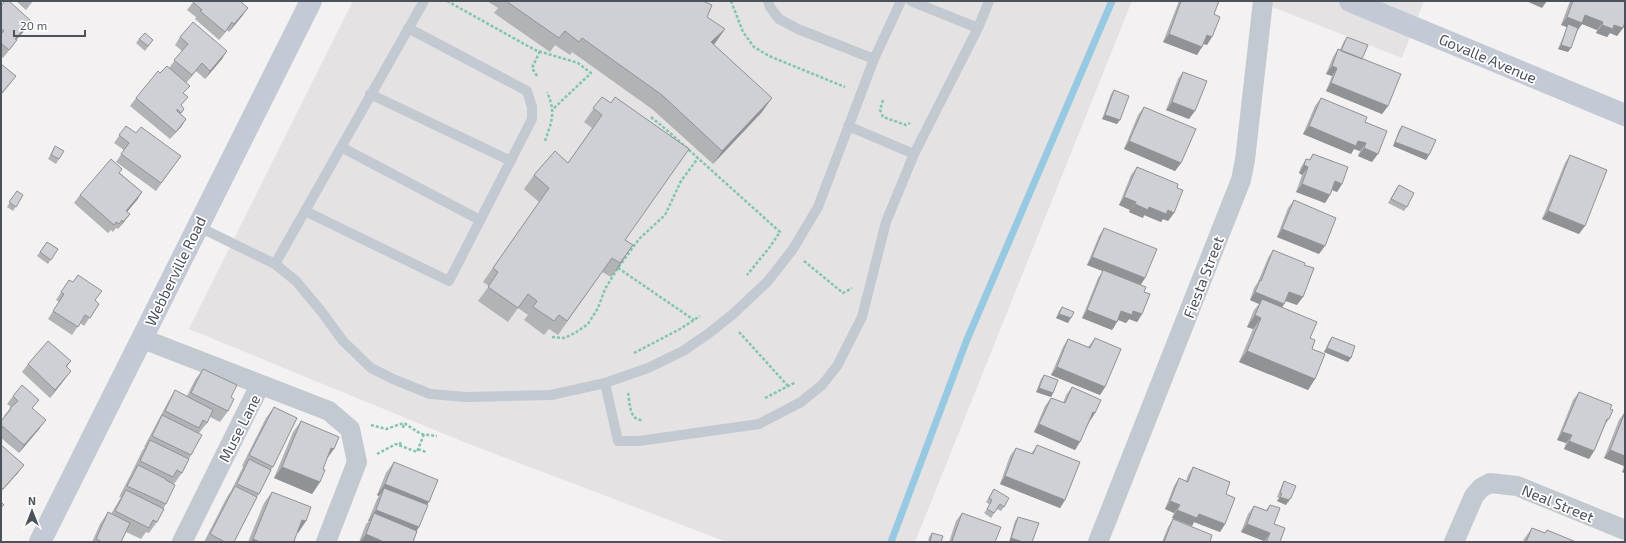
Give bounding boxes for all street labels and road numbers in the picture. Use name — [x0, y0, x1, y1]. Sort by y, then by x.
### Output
street label: Govalle Avenue — [1437, 29, 1539, 87]
street label: Webberville Road — [141, 213, 209, 329]
street label: Fiesta Street — [1179, 233, 1227, 321]
street label: Muse Lane — [214, 391, 264, 465]
street label: Neal Street — [1519, 480, 1597, 526]

